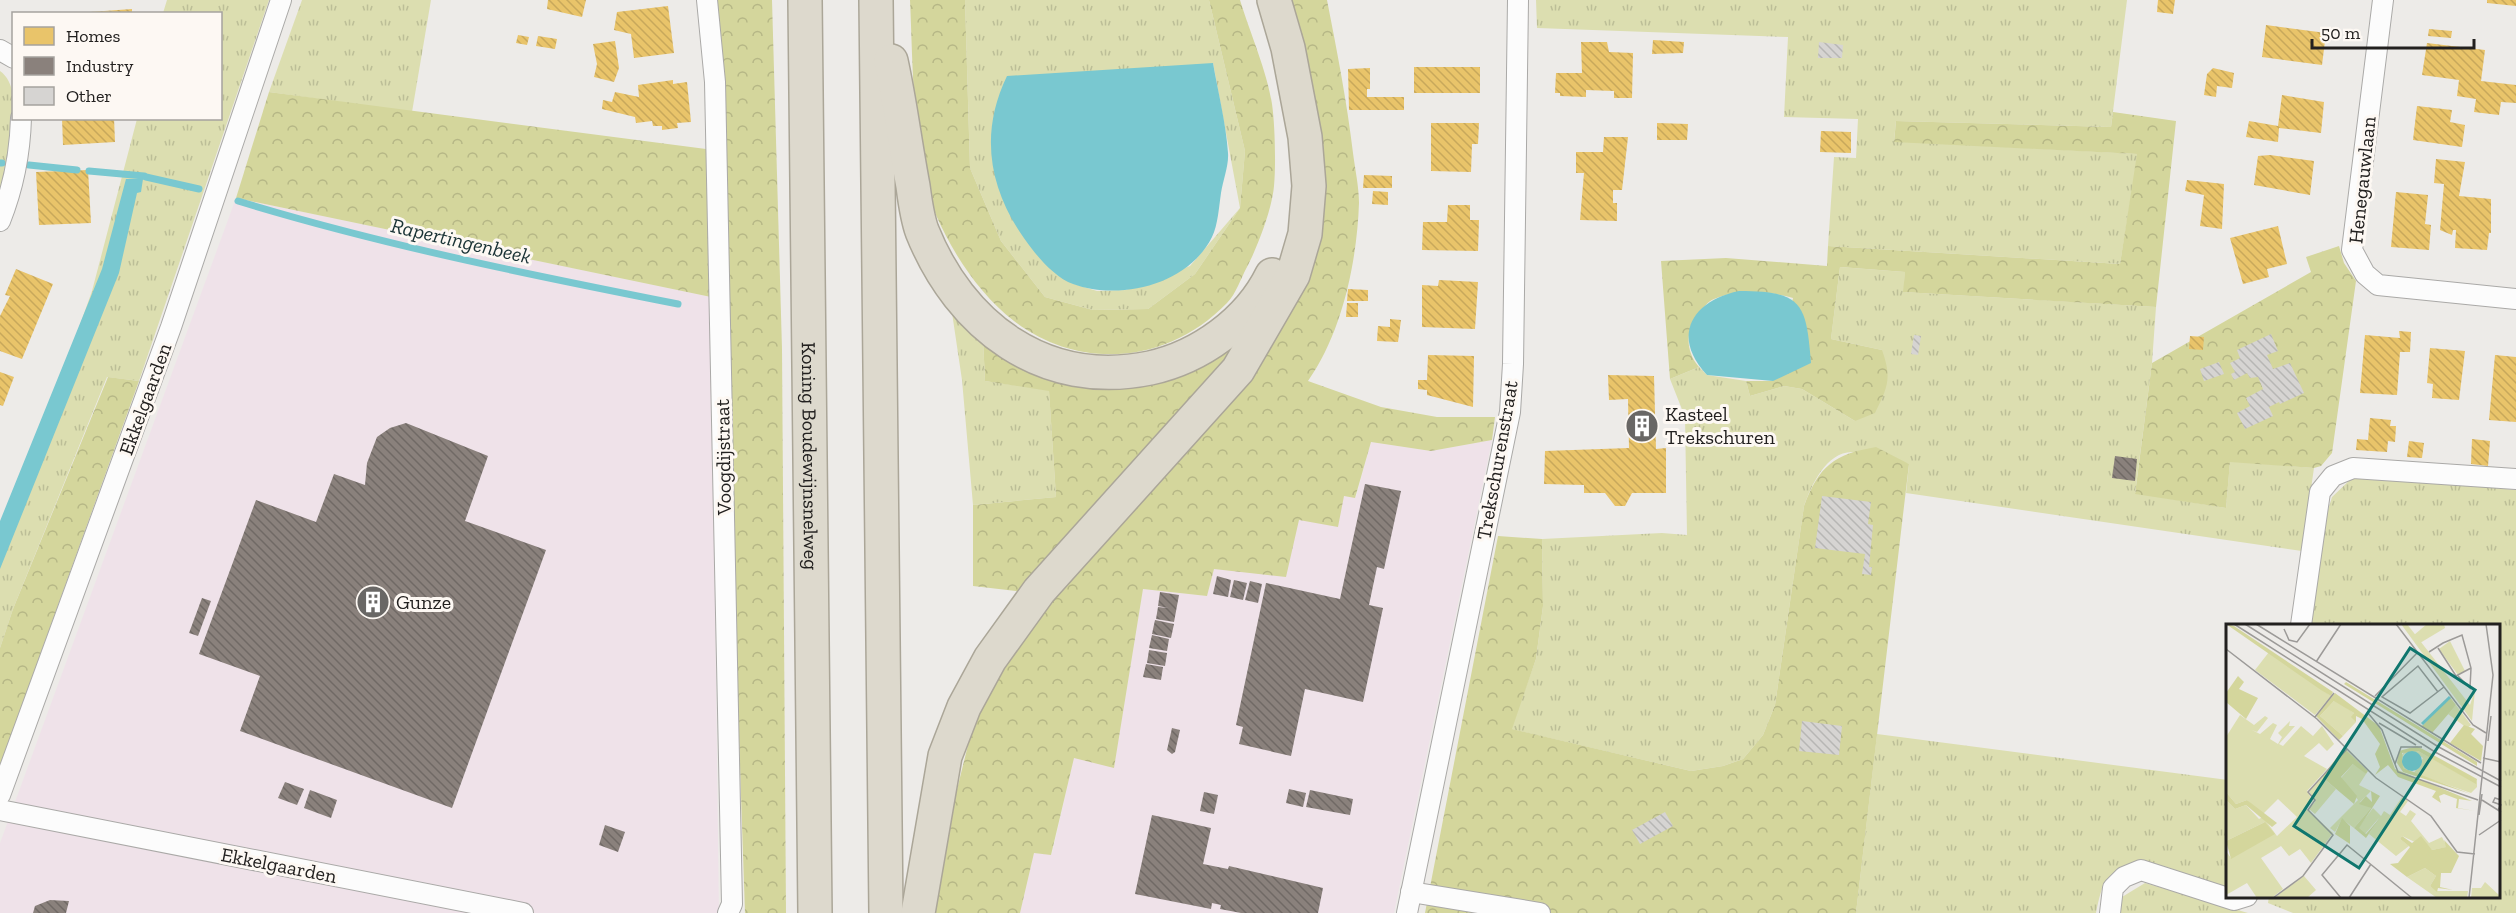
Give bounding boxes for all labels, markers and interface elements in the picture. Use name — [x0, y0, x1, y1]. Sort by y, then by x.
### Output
legend — [12, 12, 222, 120]
scale bar — [2312, 12, 2474, 50]
text: 50 m — [2321, 22, 2361, 44]
text: Homes — [66, 25, 120, 47]
text: Industry — [66, 55, 134, 77]
text: Other — [66, 85, 112, 107]
street label: Henegauwlaan — [2343, 115, 2381, 245]
water label: Rapertingenbeek — [389, 212, 534, 269]
street label: Ekkelgaarden — [114, 339, 177, 458]
street label: Koning Boudewijnsnelweg — [797, 342, 823, 570]
street label: Trekschurenstraat — [1471, 378, 1523, 542]
street label: Voogdijstraat — [710, 398, 736, 516]
place label: Kasteel Trekschuren — [1665, 402, 1776, 449]
building icon: Kasteel Trekschuren — [1624, 408, 1660, 444]
building icon: Gunze — [355, 584, 391, 620]
place label: Gunze — [396, 590, 451, 614]
inset map — [2226, 624, 2501, 898]
street label: Ekkelgaarden — [219, 842, 339, 888]

